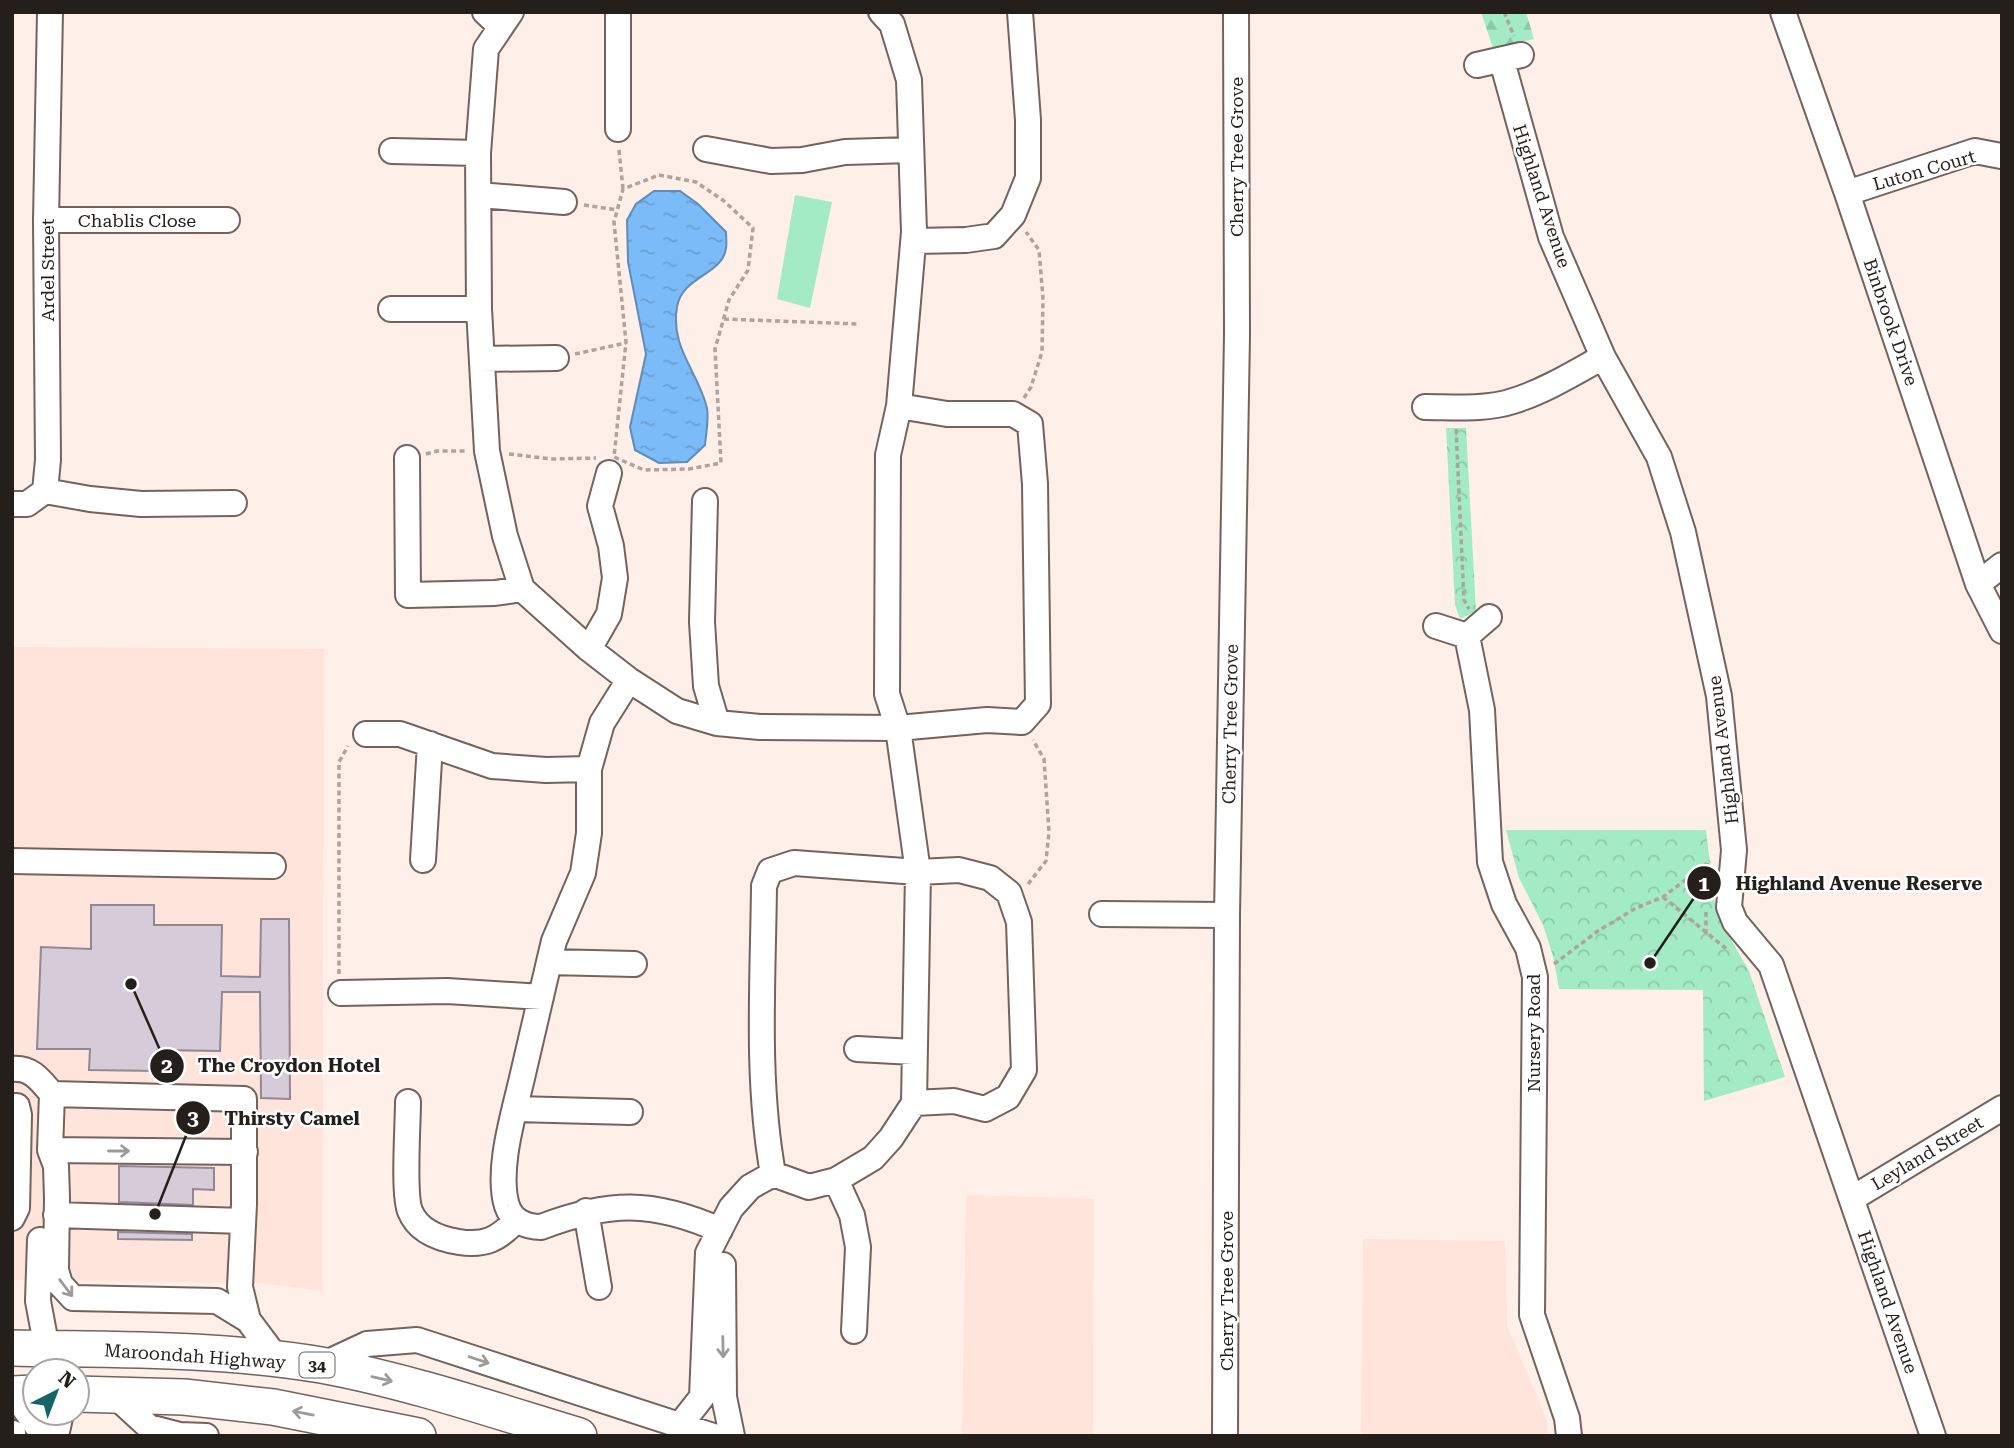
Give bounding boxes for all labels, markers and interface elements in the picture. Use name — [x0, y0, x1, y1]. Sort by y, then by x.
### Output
street label: Cherry Tree Grove — [1226, 77, 1247, 237]
street label: Highland Avenue — [1509, 121, 1575, 271]
street label: Luton Court — [1870, 145, 1978, 195]
street label: Chablis Close — [78, 210, 196, 231]
street label: Ardel Street — [37, 218, 58, 321]
street label: Binbrook Drive — [1859, 256, 1923, 388]
street label: Cherry Tree Grove — [1218, 644, 1242, 804]
street label: Highland Avenue — [1703, 674, 1743, 826]
callout: Highland Avenue Reserve — [1686, 863, 1996, 903]
text: 1 — [1698, 872, 1710, 896]
text: Highland Avenue Reserve — [1736, 872, 1982, 895]
street label: Nursery Road — [1523, 973, 1544, 1092]
callout: The Croydon Hotel — [149, 1046, 394, 1086]
text: 2 — [161, 1054, 173, 1078]
text: The Croydon Hotel — [198, 1054, 380, 1077]
callout: Thirsty Camel — [175, 1098, 374, 1138]
text: 3 — [187, 1106, 199, 1130]
text: Thirsty Camel — [224, 1107, 360, 1130]
street label: Leyland Street — [1867, 1111, 1987, 1195]
one-way arrow — [107, 1144, 130, 1158]
street label: Cherry Tree Grove — [1216, 1211, 1237, 1371]
street label: Highland Avenue — [1854, 1228, 1922, 1376]
one-way arrow — [58, 1279, 73, 1297]
one-way arrow — [716, 1335, 730, 1358]
street label: Maroondah Highway — [103, 1339, 287, 1373]
road number: 34 — [300, 1352, 334, 1378]
one-way arrow — [468, 1355, 490, 1367]
north arrow — [21, 1357, 91, 1427]
text: N — [54, 1366, 80, 1393]
one-way arrow — [370, 1373, 393, 1386]
one-way arrow — [292, 1405, 315, 1419]

